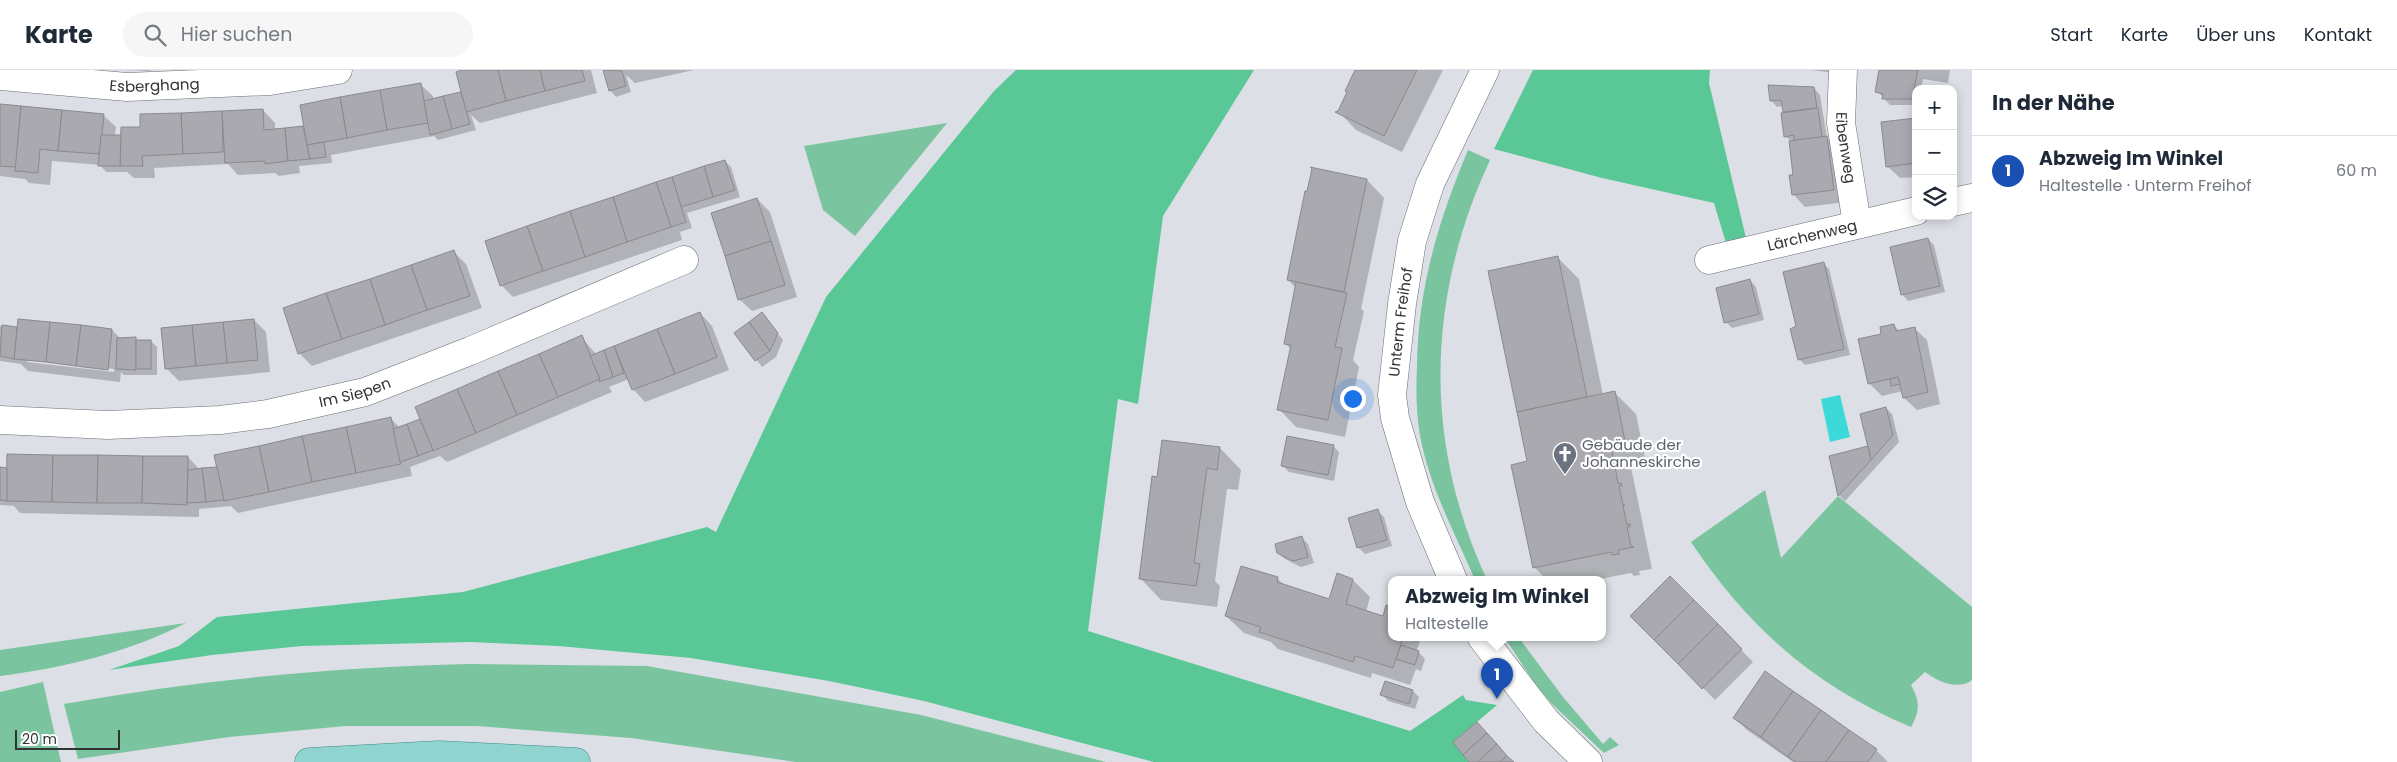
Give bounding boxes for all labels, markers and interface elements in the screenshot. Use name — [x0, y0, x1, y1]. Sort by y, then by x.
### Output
search box — [123, 12, 473, 57]
text: Karte — [25, 18, 93, 51]
icon: search — [141, 21, 169, 49]
text: Hier suchen — [181, 21, 292, 48]
text: Start — [2050, 22, 2093, 47]
text: Karte — [2121, 22, 2168, 47]
text: Über uns — [2196, 22, 2276, 47]
text: Kontakt — [2304, 22, 2372, 47]
street label: Esberghang — [109, 73, 200, 97]
map controls — [1912, 85, 1957, 220]
button: + — [1912, 85, 1957, 130]
text: In der Nähe — [1992, 88, 2115, 117]
street label: Eibenweg — [1831, 111, 1861, 185]
button: − — [1912, 130, 1957, 175]
text: Abzweig Im Winkel — [2039, 145, 2223, 172]
text: 1 — [2005, 159, 2011, 182]
text: 60 m — [2336, 159, 2377, 182]
text: Haltestelle · Unterm Freihof — [2039, 174, 2252, 197]
button: layers — [1912, 175, 1957, 220]
street label: Lärchenweg — [1765, 214, 1859, 256]
street label: Unterm Freihof — [1383, 266, 1418, 378]
street label: Im Siepen — [317, 372, 394, 412]
your location — [1340, 386, 1366, 412]
place label: Gebäude der Johanneskirche — [1582, 434, 1701, 472]
church icon: Gebäude der Johanneskirche — [1552, 441, 1578, 475]
popup — [1388, 576, 1606, 641]
text: Abzweig Im Winkel — [1405, 583, 1589, 610]
text: Haltestelle — [1405, 612, 1488, 635]
pin: 1 — [1481, 658, 1513, 699]
scale bar — [15, 727, 120, 750]
text: 20 m — [22, 729, 57, 749]

